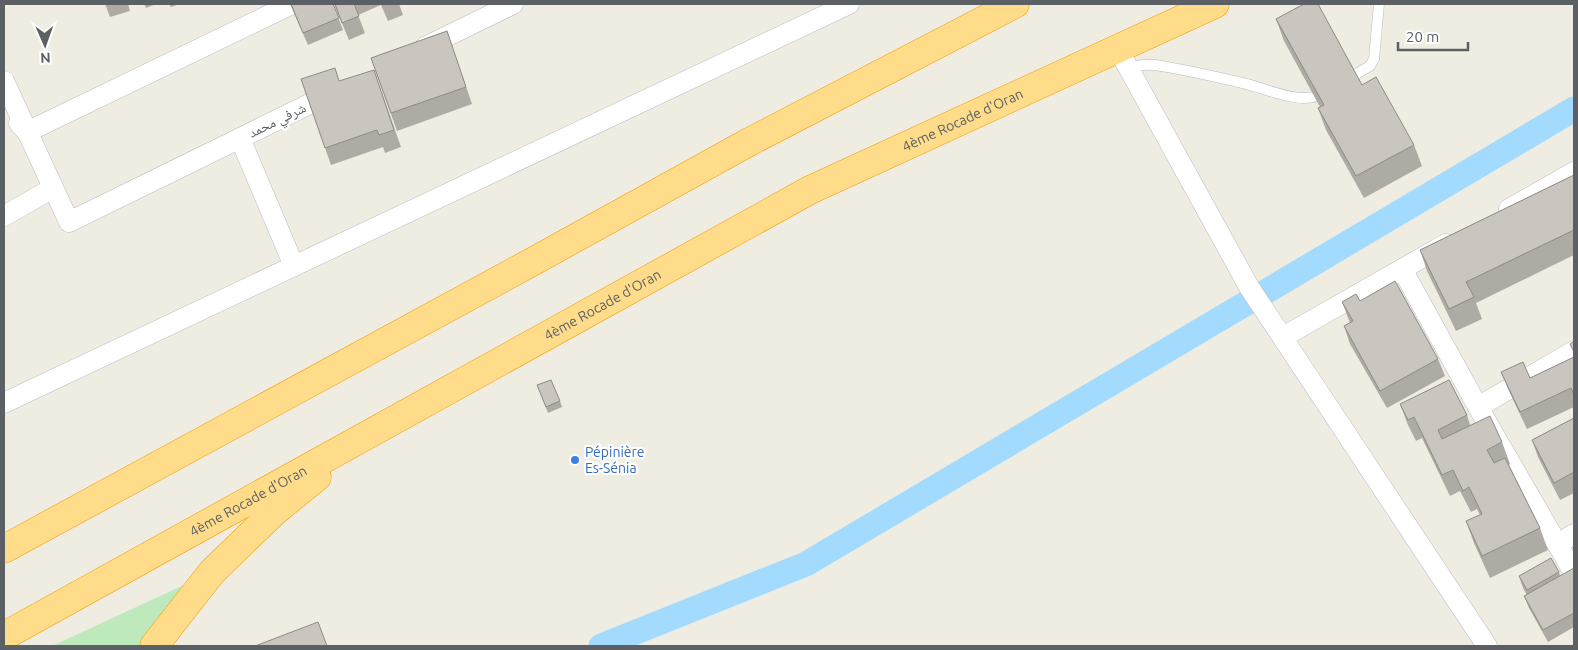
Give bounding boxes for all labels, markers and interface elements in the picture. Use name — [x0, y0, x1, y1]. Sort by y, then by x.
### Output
north arrow — [20, 20, 70, 70]
scale bar — [1398, 20, 1468, 52]
text: 20 m — [1406, 28, 1439, 45]
text: N — [40, 50, 51, 66]
street label: 4ème Rocade d'Oran — [900, 85, 1025, 155]
street label: شرفي محمد — [246, 99, 310, 144]
street label: 4ème Rocade d'Oran — [541, 266, 664, 344]
place label: Pépinière Es-Sénia — [585, 444, 645, 476]
marker: Pépinière Es-Sénia — [569, 454, 581, 466]
street label: 4ème Rocade d'Oran — [187, 462, 309, 540]

